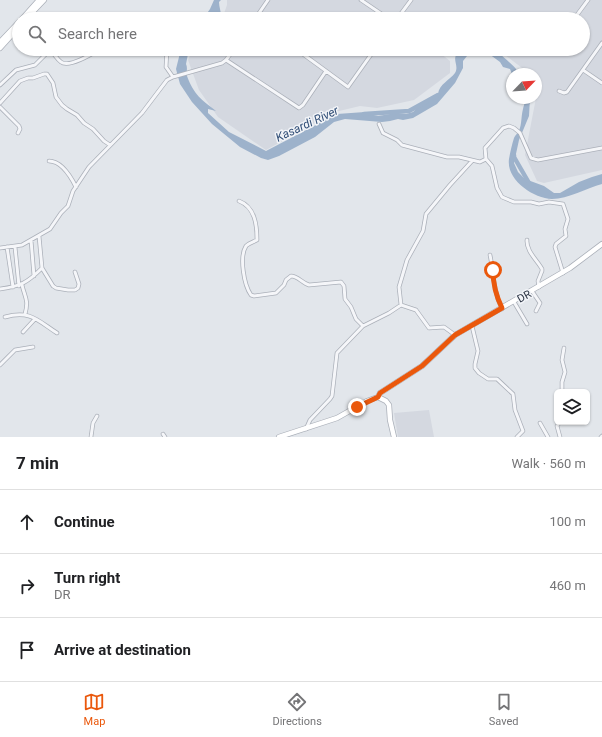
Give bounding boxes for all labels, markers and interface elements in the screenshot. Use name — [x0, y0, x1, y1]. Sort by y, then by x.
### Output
search box — [12, 12, 590, 56]
icon: search — [26, 23, 48, 45]
text: Search here — [58, 25, 137, 43]
north arrow — [506, 68, 542, 104]
water label: Kasardi River — [273, 103, 342, 145]
route start — [484, 261, 502, 279]
street label: DR — [515, 287, 534, 306]
map controls — [554, 389, 590, 425]
button: layers — [554, 389, 590, 425]
route end — [348, 398, 366, 416]
text: 7 min — [16, 453, 59, 473]
text: Walk · 560 m — [511, 456, 586, 471]
icon: ahead — [16, 511, 38, 533]
text: Continue — [54, 513, 115, 531]
text: 100 m — [549, 514, 586, 529]
text: Turn right — [54, 569, 120, 587]
icon: right — [16, 575, 38, 597]
text: 460 m — [549, 578, 586, 593]
text: DR — [54, 587, 71, 602]
icon: arrive — [16, 639, 38, 661]
text: Arrive at destination — [54, 641, 191, 659]
tab: Map — [83, 691, 105, 728]
tab: Directions — [272, 691, 322, 728]
tab: Saved — [489, 691, 519, 728]

